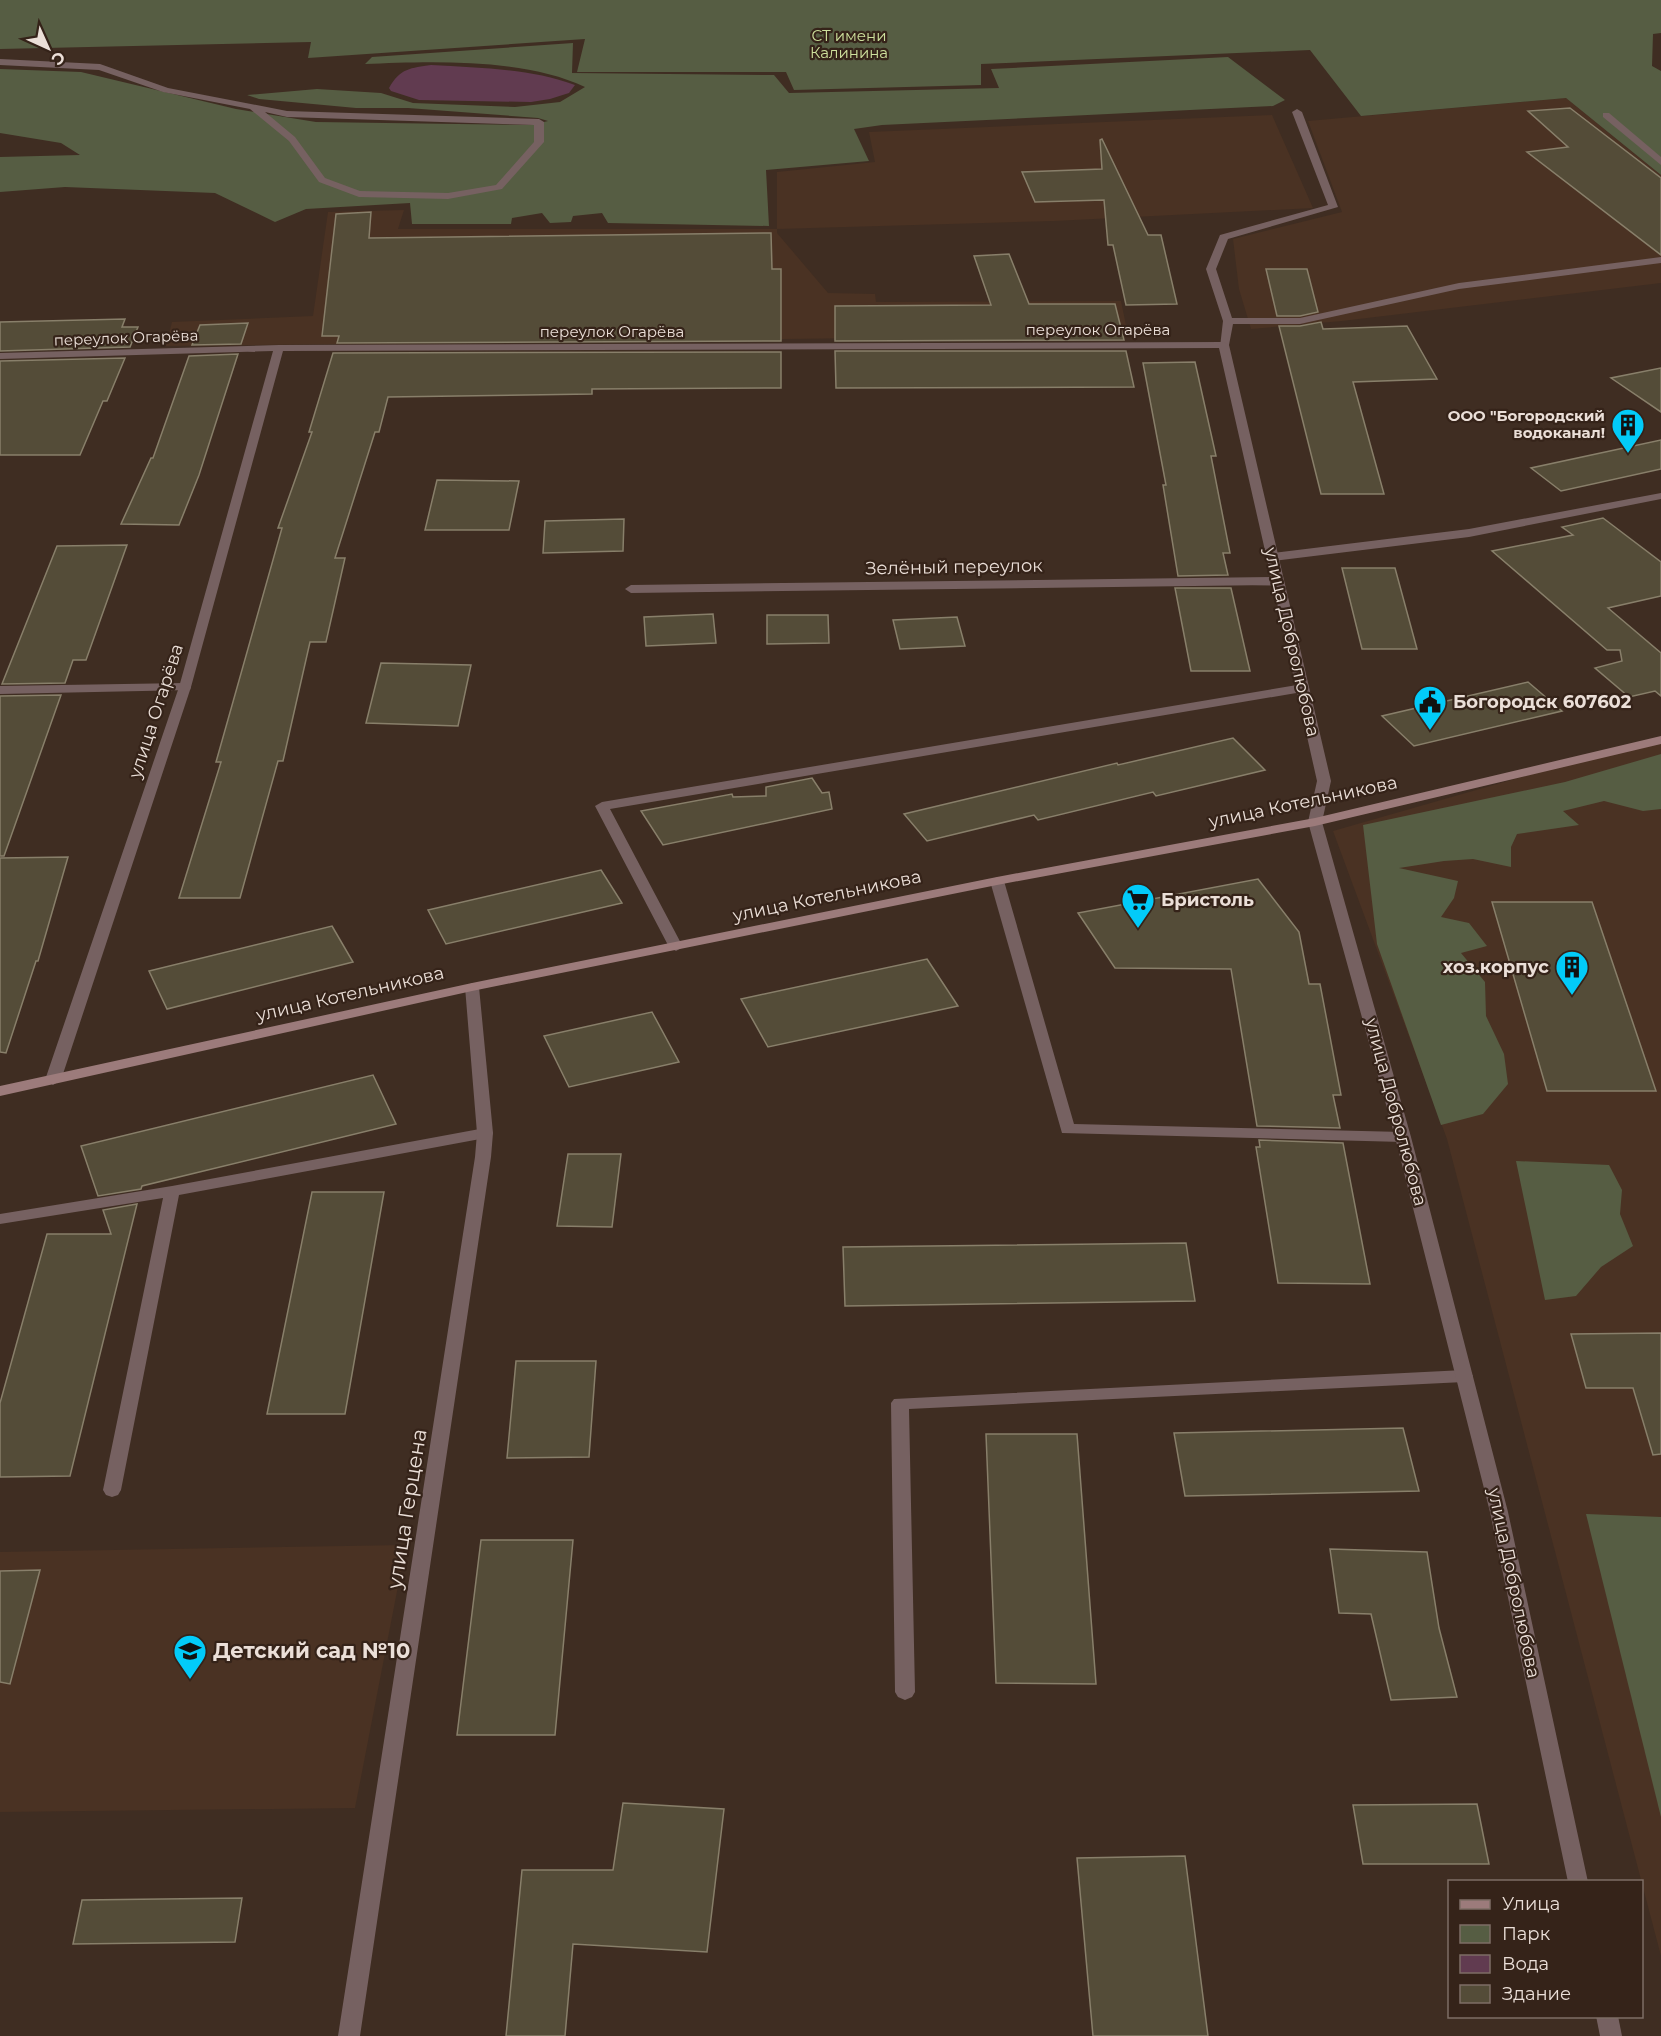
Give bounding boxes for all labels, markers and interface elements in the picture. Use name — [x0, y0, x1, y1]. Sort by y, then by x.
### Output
north arrow — [18, 18, 78, 78]
park label: СТ имени Калинина — [810, 26, 888, 62]
text: С — [47, 47, 69, 69]
street label: переулок Огарёва — [1026, 320, 1170, 339]
street label: переулок Огарёва — [540, 322, 684, 341]
street label: переулок Огарёва — [53, 325, 199, 350]
place label: ООО "Богородский водоканал! — [1448, 406, 1605, 442]
building icon: ООО "Богородский водоканал! — [1610, 407, 1646, 454]
street label: улица Добролюбова — [1259, 544, 1325, 739]
street label: Зелёный переулок — [865, 554, 1043, 580]
street label: улица Огарёва — [124, 641, 188, 782]
public building icon: Богородск 607602 — [1412, 684, 1448, 731]
place label: Богородск 607602 — [1453, 691, 1632, 713]
street label: улица Котельникова — [1206, 771, 1399, 833]
street label: улица Котельникова — [730, 865, 923, 927]
supermarket icon: Бристоль — [1120, 882, 1156, 929]
place label: Бристоль — [1161, 889, 1254, 911]
building icon: хоз.корпус — [1554, 949, 1590, 996]
place label: хоз.корпус — [1443, 956, 1549, 978]
street label: улица Котельникова — [253, 962, 446, 1027]
street label: улица Добролюбова — [1360, 1015, 1432, 1208]
street label: улица Герцена — [381, 1427, 432, 1592]
street label: улица Добролюбова — [1483, 1485, 1545, 1680]
school or university icon: Детский сад №10 — [172, 1633, 208, 1680]
place label: Детский сад №10 — [213, 1638, 410, 1663]
legend — [1448, 1880, 1643, 2018]
text: Улица — [1502, 1893, 1560, 1915]
text: Парк — [1502, 1923, 1551, 1945]
text: Вода — [1502, 1953, 1549, 1975]
text: Здание — [1502, 1983, 1571, 2005]

